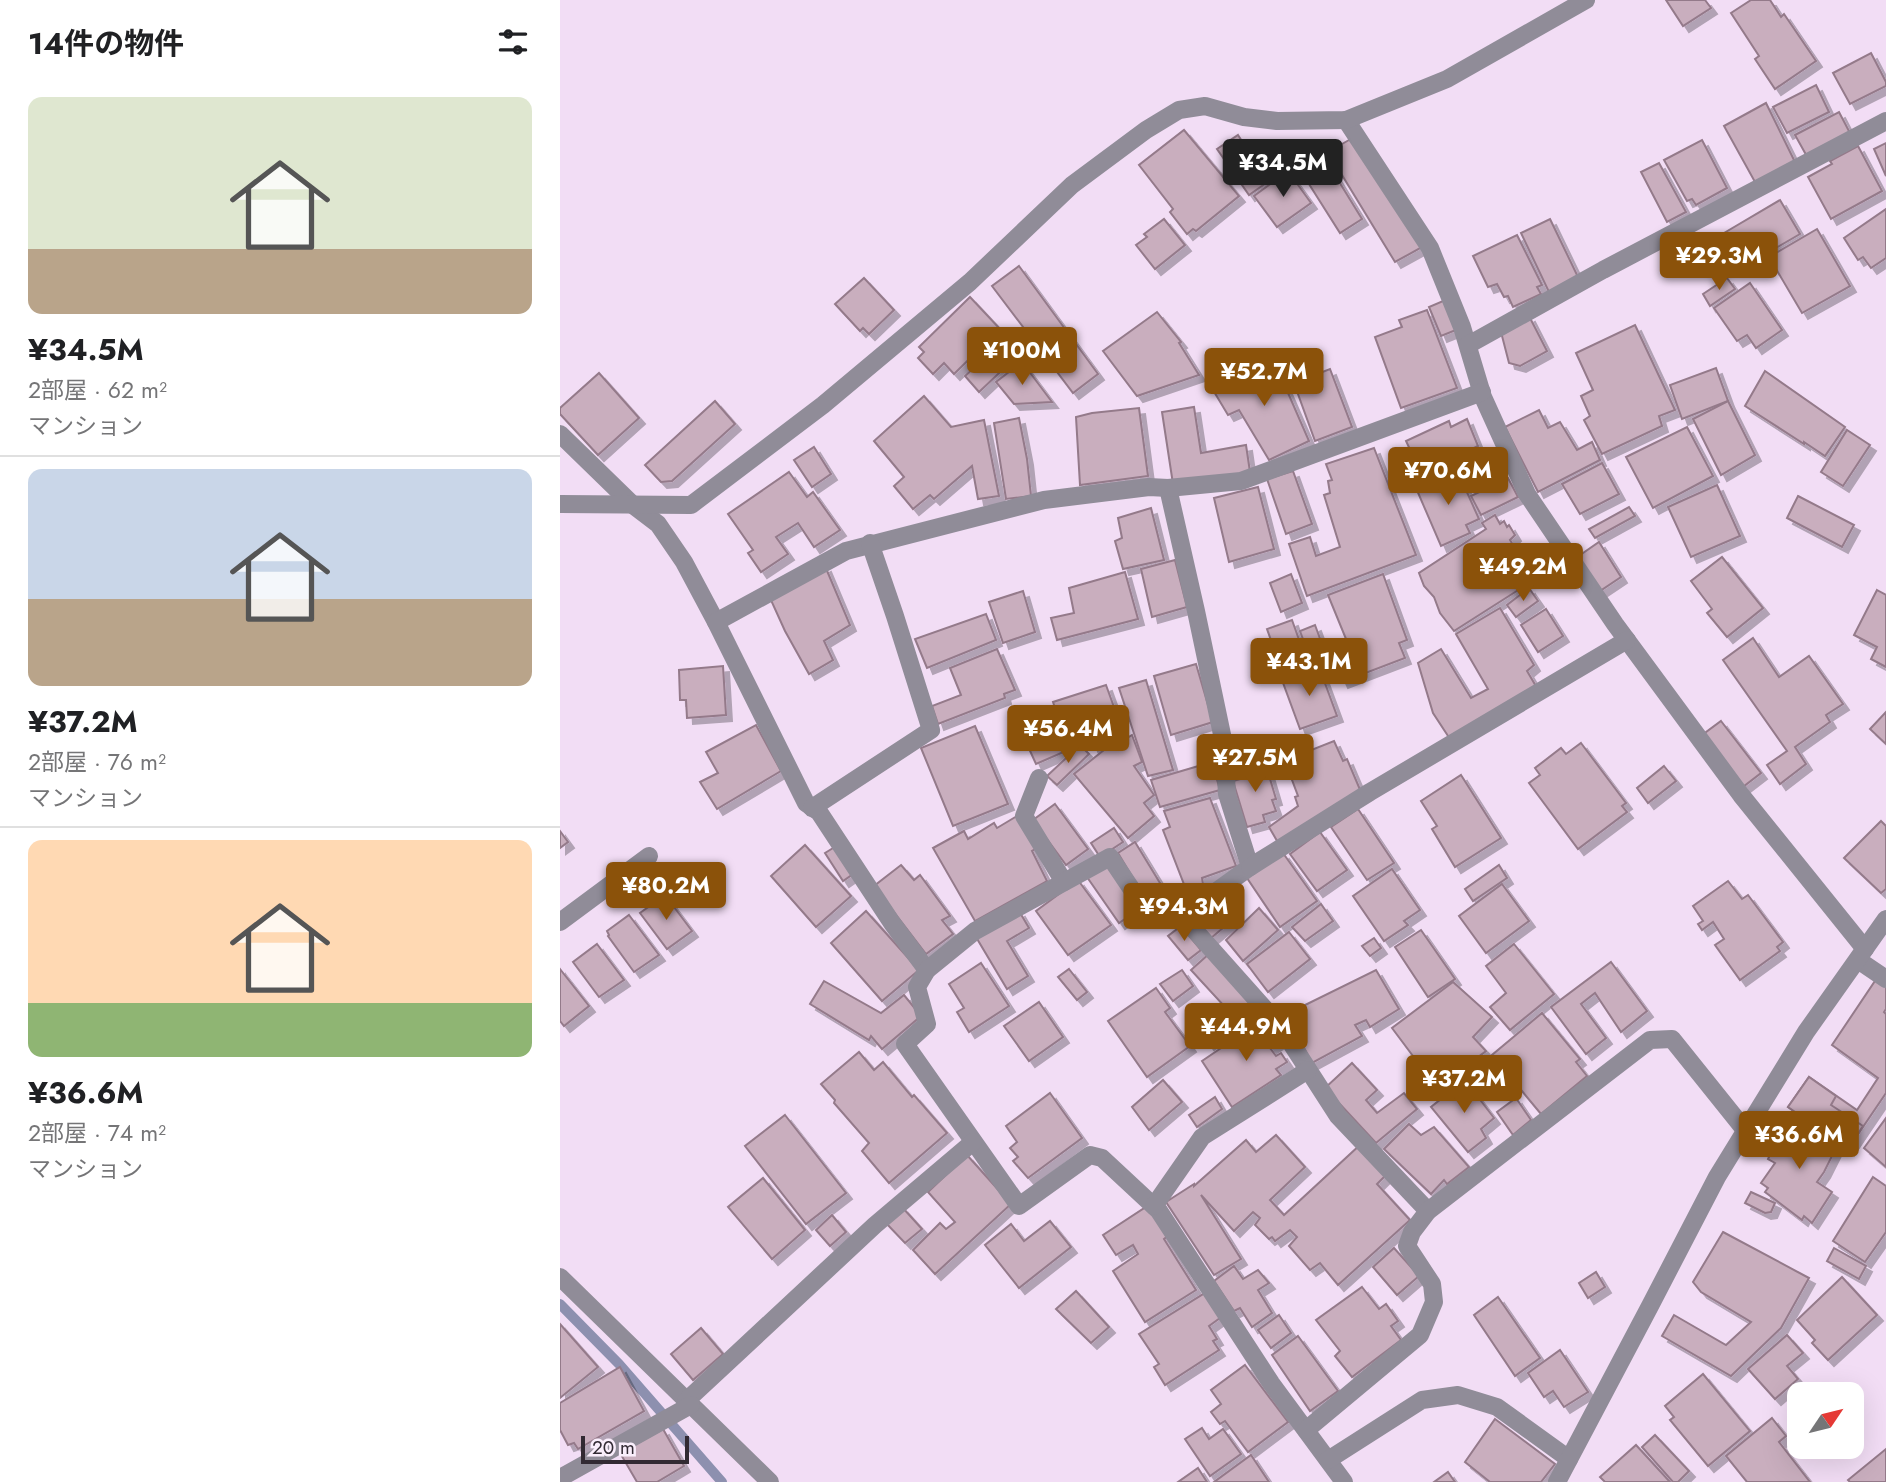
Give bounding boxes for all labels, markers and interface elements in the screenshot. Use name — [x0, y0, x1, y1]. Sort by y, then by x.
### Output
text: 14件の物件 — [28, 22, 184, 65]
icon: filters — [494, 23, 532, 61]
pin: ¥34.5M — [1226, 140, 1340, 199]
icon: home — [217, 142, 343, 268]
text: ¥34.5M — [1239, 145, 1327, 179]
pin: ¥29.3M — [1662, 232, 1776, 292]
text: ¥29.3M — [1676, 238, 1762, 272]
text: ¥34.5M — [28, 328, 143, 371]
pin: ¥100M — [973, 328, 1071, 387]
text: ¥100M — [983, 333, 1061, 367]
pin: ¥52.7M — [1207, 348, 1321, 408]
text: ¥52.7M — [1220, 354, 1308, 388]
text: 2部屋 · 62 m² — [28, 373, 167, 407]
text: マンション — [28, 409, 143, 443]
pin: ¥70.6M — [1391, 448, 1505, 507]
text: ¥70.6M — [1404, 453, 1492, 487]
icon: home — [217, 514, 343, 640]
pin: ¥49.2M — [1466, 544, 1580, 603]
text: ¥49.2M — [1479, 549, 1567, 583]
pin: ¥43.1M — [1252, 638, 1366, 698]
text: ¥43.1M — [1267, 644, 1352, 678]
text: ¥37.2M — [28, 700, 137, 743]
pin: ¥56.4M — [1011, 706, 1125, 765]
text: ¥56.4M — [1023, 711, 1113, 745]
pin: ¥27.5M — [1198, 734, 1312, 794]
text: ¥27.5M — [1213, 740, 1297, 774]
text: 2部屋 · 76 m² — [28, 745, 166, 779]
text: マンション — [28, 781, 143, 815]
pin: ¥80.2M — [609, 862, 723, 922]
text: ¥80.2M — [622, 868, 710, 902]
pin: ¥94.3M — [1127, 884, 1241, 943]
icon: home — [217, 885, 343, 1011]
text: ¥94.3M — [1139, 889, 1229, 923]
pin: ¥44.9M — [1189, 1004, 1303, 1063]
text: ¥44.9M — [1201, 1009, 1291, 1043]
pin: ¥37.2M — [1407, 1056, 1521, 1115]
text: ¥37.2M — [1422, 1061, 1506, 1095]
text: ¥36.6M — [28, 1071, 143, 1114]
pin: ¥36.6M — [1742, 1112, 1856, 1171]
text: 2部屋 · 74 m² — [28, 1116, 166, 1150]
text: ¥36.6M — [1755, 1117, 1843, 1151]
text: マンション — [28, 1152, 143, 1186]
north arrow — [1787, 1382, 1864, 1460]
map controls — [1787, 1382, 1864, 1459]
scale bar — [581, 1433, 690, 1465]
text: 20 m — [592, 1434, 635, 1461]

